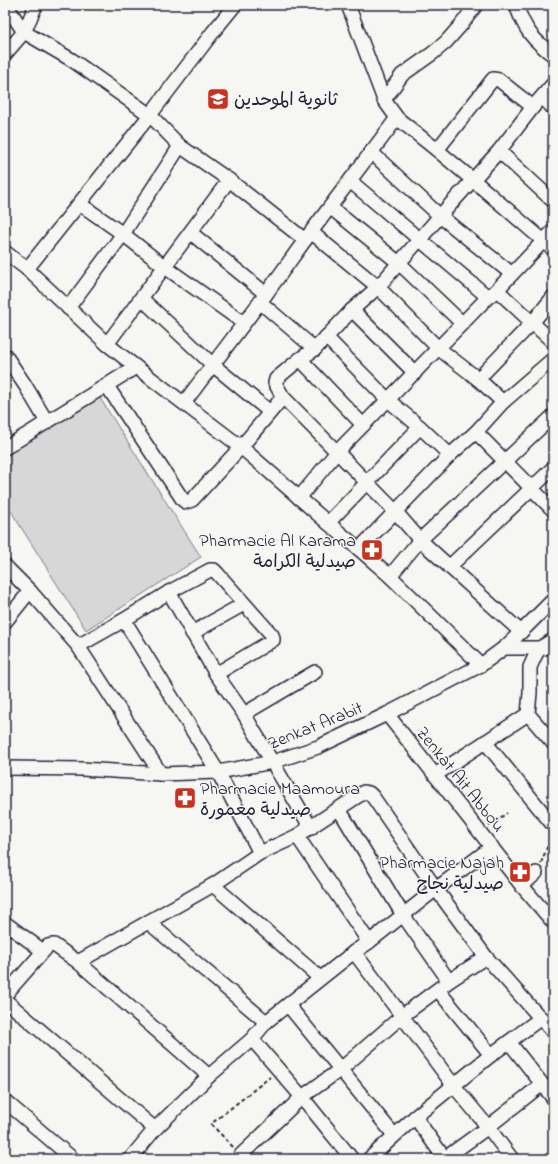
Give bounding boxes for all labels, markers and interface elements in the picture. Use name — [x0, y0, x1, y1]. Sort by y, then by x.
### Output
school or university icon: ثانوية الموحدين — [205, 86, 231, 112]
place label: ثانوية الموحدين — [234, 88, 338, 114]
place label: Pharmacie Al Karama صيدلية الكرامة — [199, 529, 356, 576]
pharmacy icon: Pharmacie Al Karama صيدلية الكرامة — [359, 537, 385, 563]
street label: Zenkat Arabit — [264, 696, 367, 758]
street label: Zenkat Ait Abbou — [409, 722, 510, 839]
place label: Pharmacie Maamoura صيدلية معمورة — [200, 777, 360, 824]
pharmacy icon: Pharmacie Maamoura صيدلية معمورة — [172, 785, 198, 811]
place label: Pharmacie Najah صيدلية نجاح — [380, 851, 504, 898]
pharmacy icon: Pharmacie Najah صيدلية نجاح — [507, 859, 533, 885]

